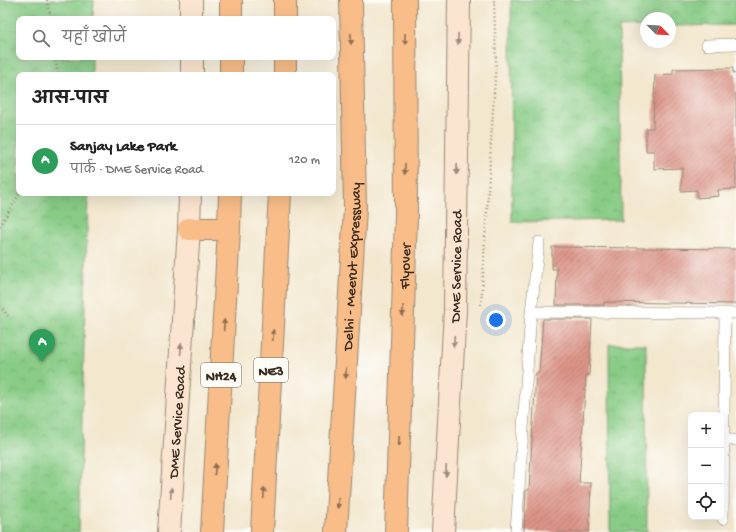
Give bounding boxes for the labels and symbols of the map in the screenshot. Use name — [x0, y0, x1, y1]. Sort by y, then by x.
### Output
north arrow — [640, 12, 676, 48]
one-way arrow — [348, 33, 355, 45]
one-way arrow — [402, 33, 408, 46]
one-way arrow — [455, 33, 462, 45]
one-way arrow — [402, 163, 409, 175]
one-way arrow — [454, 163, 460, 176]
street label: Delhi - Meerut Expressway — [340, 182, 366, 352]
street label: DME Service Road — [447, 209, 467, 324]
street label: Flyover — [397, 241, 416, 290]
one-way arrow — [400, 305, 406, 318]
your location — [486, 310, 506, 330]
one-way arrow — [220, 319, 227, 331]
pin: A — [29, 329, 55, 362]
one-way arrow — [269, 329, 276, 341]
one-way arrow — [450, 335, 457, 347]
one-way arrow — [178, 343, 185, 355]
road number: NE3 — [254, 358, 288, 382]
road number: NH24 — [201, 363, 241, 387]
street label: DME Service Road — [165, 365, 191, 480]
one-way arrow — [343, 367, 349, 380]
one-way arrow — [395, 435, 402, 447]
one-way arrow — [212, 463, 219, 475]
one-way arrow — [443, 465, 450, 477]
one-way arrow — [168, 487, 175, 499]
one-way arrow — [261, 487, 268, 499]
one-way arrow — [335, 497, 342, 509]

